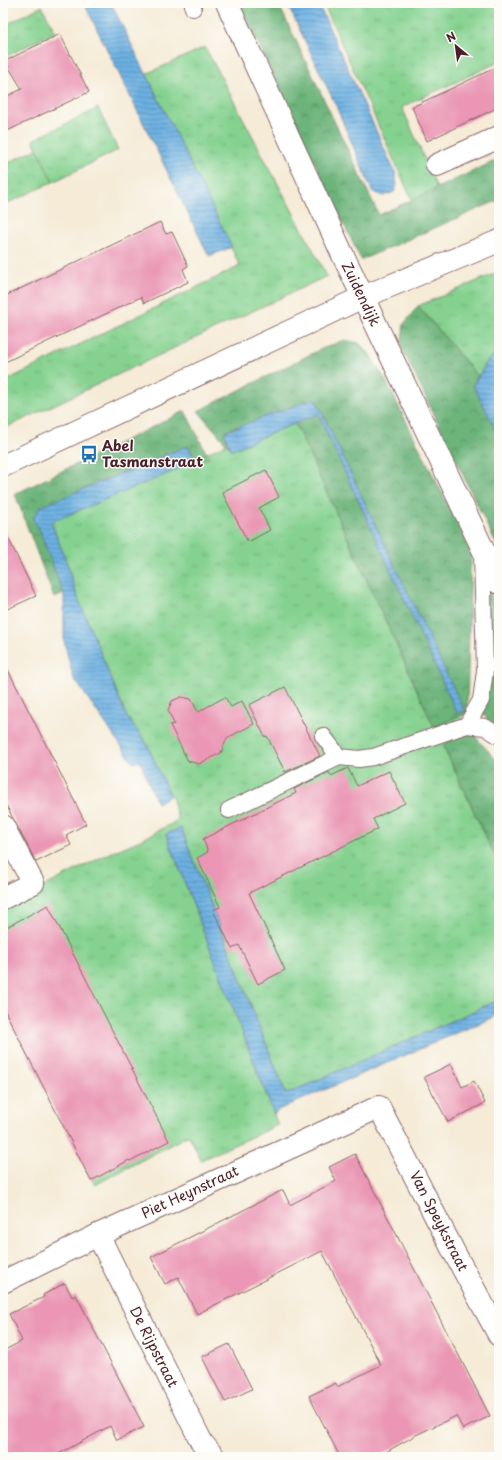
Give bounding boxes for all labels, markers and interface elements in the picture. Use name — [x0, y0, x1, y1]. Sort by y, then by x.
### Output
north arrow — [436, 26, 476, 66]
text: N — [443, 27, 459, 46]
street label: Zuidendijk — [337, 258, 386, 330]
place label: Abel Tasmanstraat — [102, 435, 203, 472]
bus stop icon: Abel Tasmanstraat — [79, 444, 99, 464]
street label: Piet Heynstraat — [138, 1160, 242, 1223]
street label: Van Speykstraat — [405, 1167, 474, 1275]
street label: De Rijpstraat — [125, 1303, 184, 1391]

